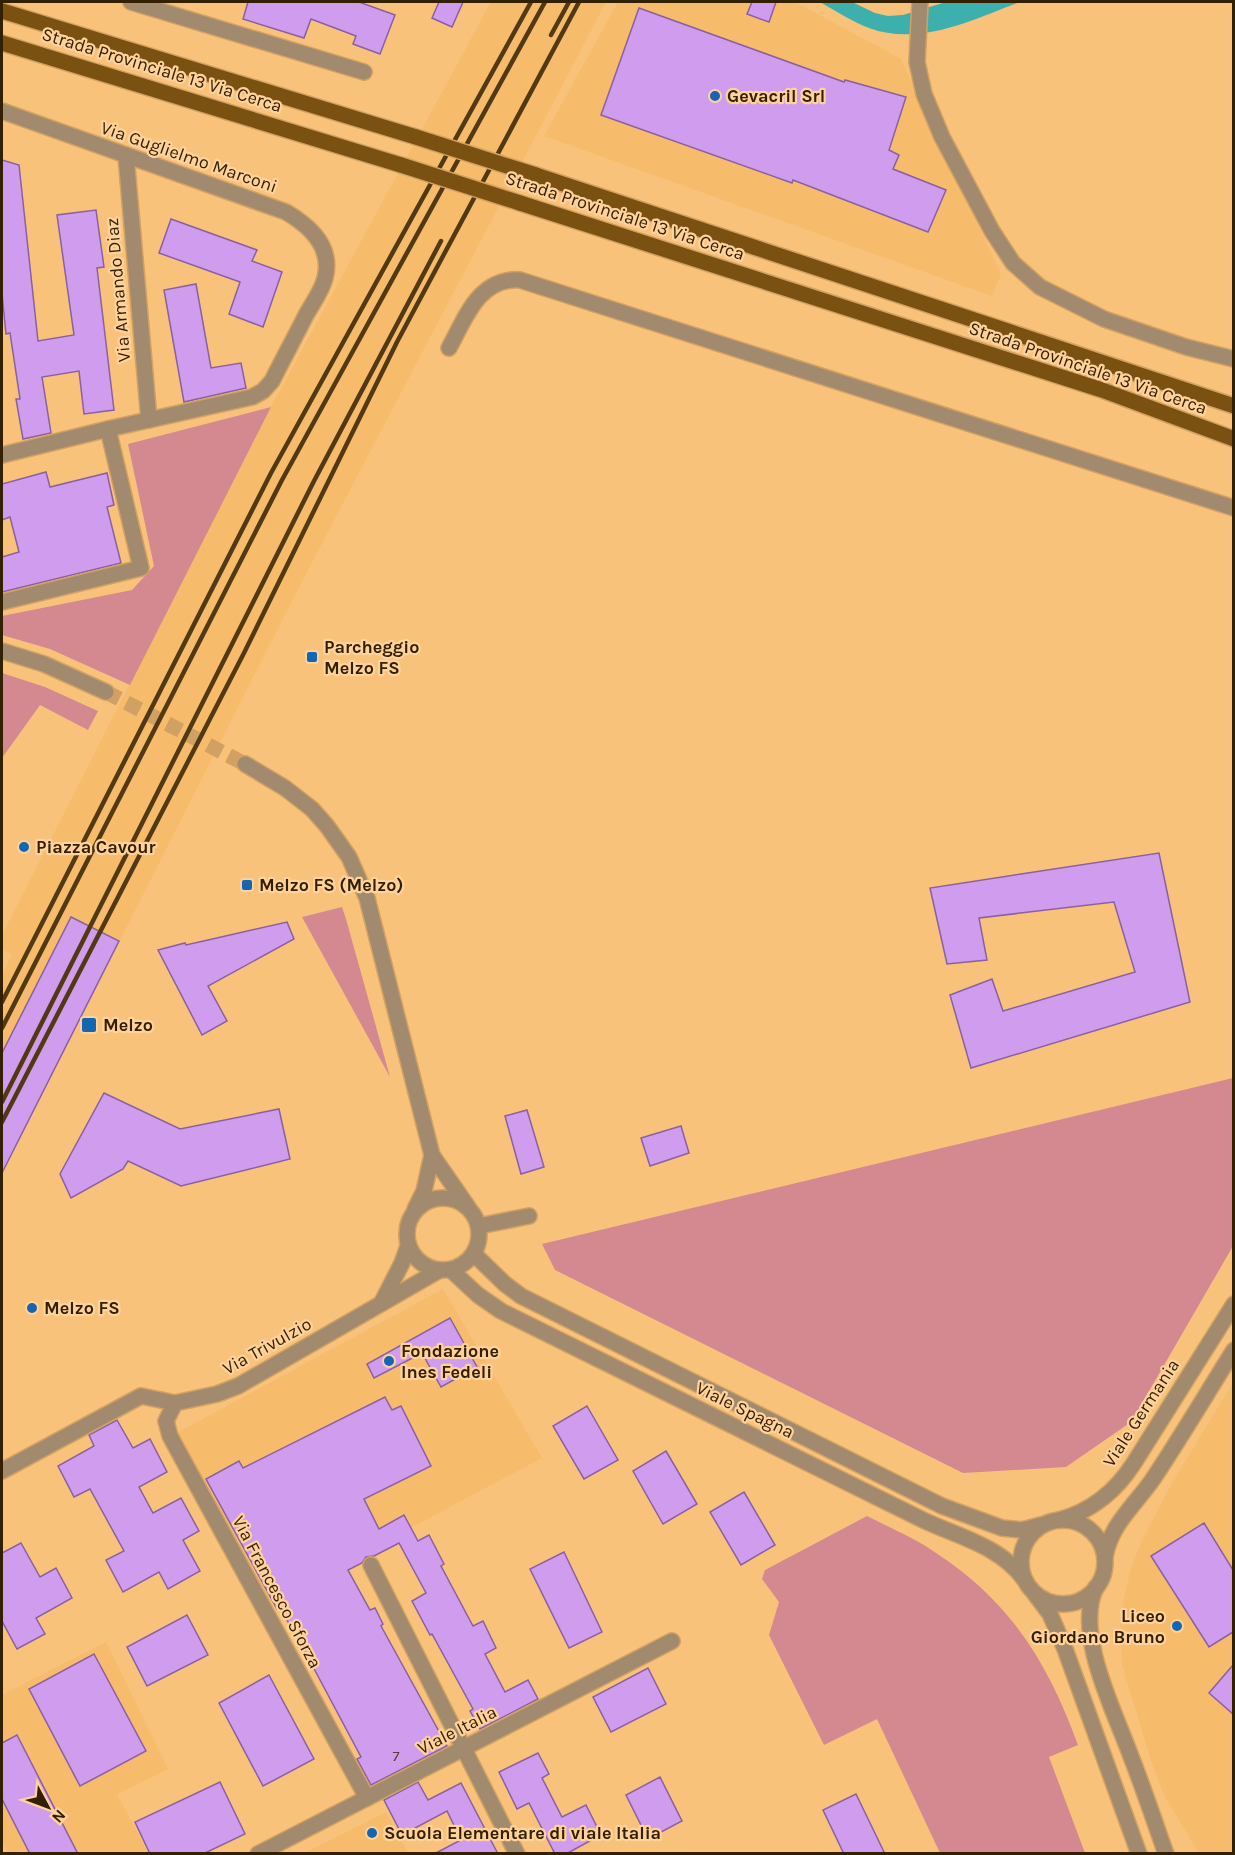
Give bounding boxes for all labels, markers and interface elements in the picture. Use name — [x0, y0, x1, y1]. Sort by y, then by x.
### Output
street label: Strada Provinciale 13 Via Cerca — [39, 23, 285, 117]
place label: Gevacril Srl — [727, 85, 825, 107]
marker: Gevacril Srl — [708, 89, 722, 103]
street label: Via Guglielmo Marconi — [98, 116, 280, 198]
street label: Strada Provinciale 13 Via Cerca — [503, 167, 747, 265]
street label: Via Armando Diaz — [101, 217, 135, 363]
street label: Strada Provinciale 13 Via Cerca — [966, 317, 1210, 419]
place label: Parcheggio Melzo FS — [324, 636, 419, 679]
marker: Parcheggio Melzo FS — [305, 650, 319, 664]
place label: Piazza Cavour — [36, 836, 156, 858]
marker: Piazza Cavour — [17, 840, 31, 854]
place label: Melzo FS (Melzo) — [259, 874, 404, 896]
marker: Melzo FS (Melzo) — [240, 878, 254, 892]
place label: Melzo — [103, 1014, 153, 1036]
marker: Melzo — [80, 1016, 98, 1034]
place label: Melzo FS — [44, 1297, 120, 1319]
marker: Melzo FS — [25, 1301, 39, 1315]
street label: Via Trivulzio — [219, 1313, 315, 1379]
place label: Fondazione Ines Fedeli — [401, 1340, 499, 1383]
marker: Fondazione Ines Fedeli — [382, 1354, 396, 1368]
street label: Viale Germania — [1098, 1355, 1184, 1471]
street label: Viale Spagna — [692, 1377, 798, 1443]
street label: Via Francesco Sforza — [227, 1512, 327, 1672]
place label: Liceo Giordano Bruno — [1031, 1605, 1165, 1648]
marker: Liceo Giordano Bruno — [1170, 1619, 1184, 1633]
street label: Viale Italia — [414, 1701, 500, 1759]
house number: 7 — [392, 1747, 400, 1765]
north arrow — [18, 1777, 78, 1837]
text: N — [48, 1806, 70, 1827]
place label: Scuola Elementare di viale Italia — [384, 1822, 661, 1844]
marker: Scuola Elementare di viale Italia — [365, 1826, 379, 1840]

